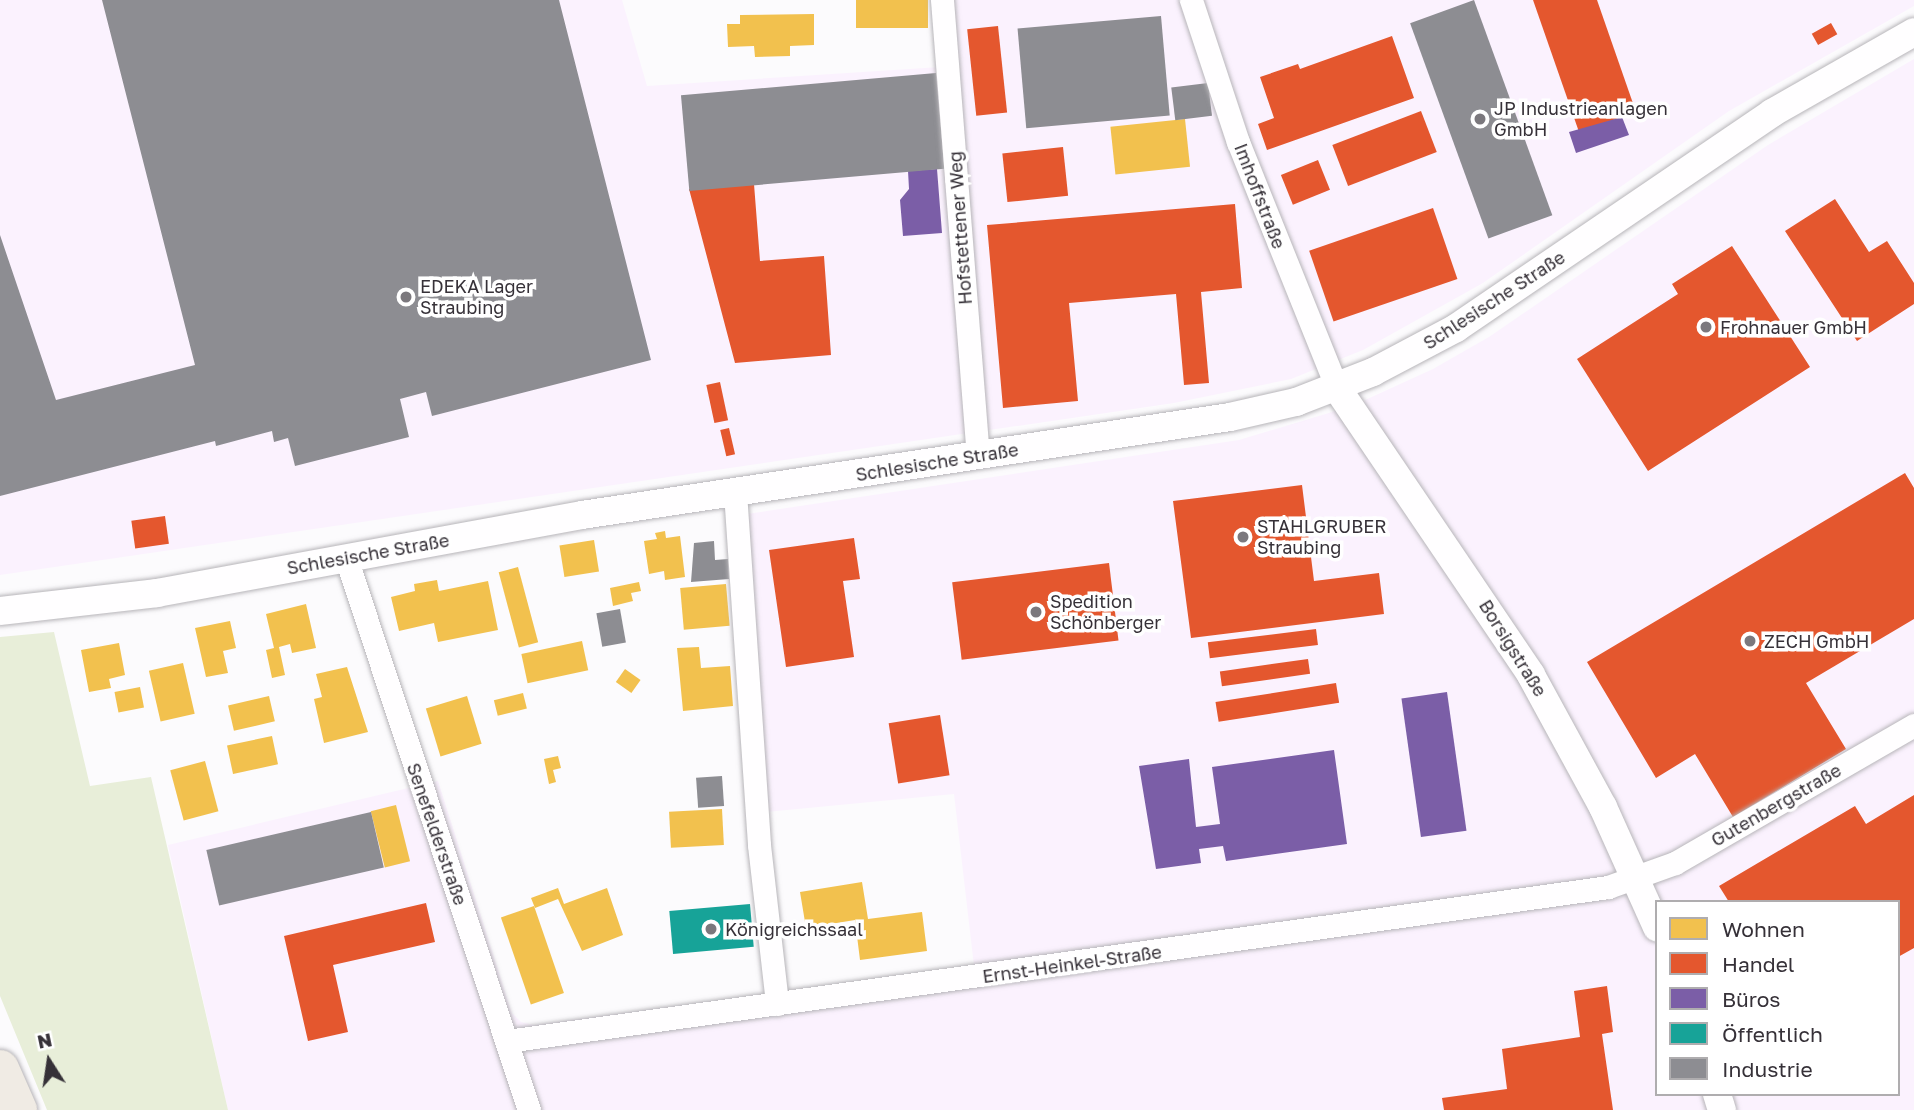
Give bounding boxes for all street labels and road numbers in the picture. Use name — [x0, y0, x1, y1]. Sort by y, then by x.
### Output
street label: Imhoffstraße — [1230, 140, 1290, 252]
street label: Hofstettener Weg — [944, 151, 976, 305]
street label: Schlesische Straße — [1419, 246, 1569, 354]
street label: Schlesische Straße — [854, 438, 1020, 486]
street label: Schlesische Straße — [285, 529, 451, 579]
street label: Borsigstraße — [1475, 596, 1551, 700]
street label: Gutenbergstraße — [1707, 759, 1845, 851]
street label: Senefelderstraße — [403, 760, 471, 908]
street label: Ernst-Heinkel-Straße — [981, 941, 1163, 987]

